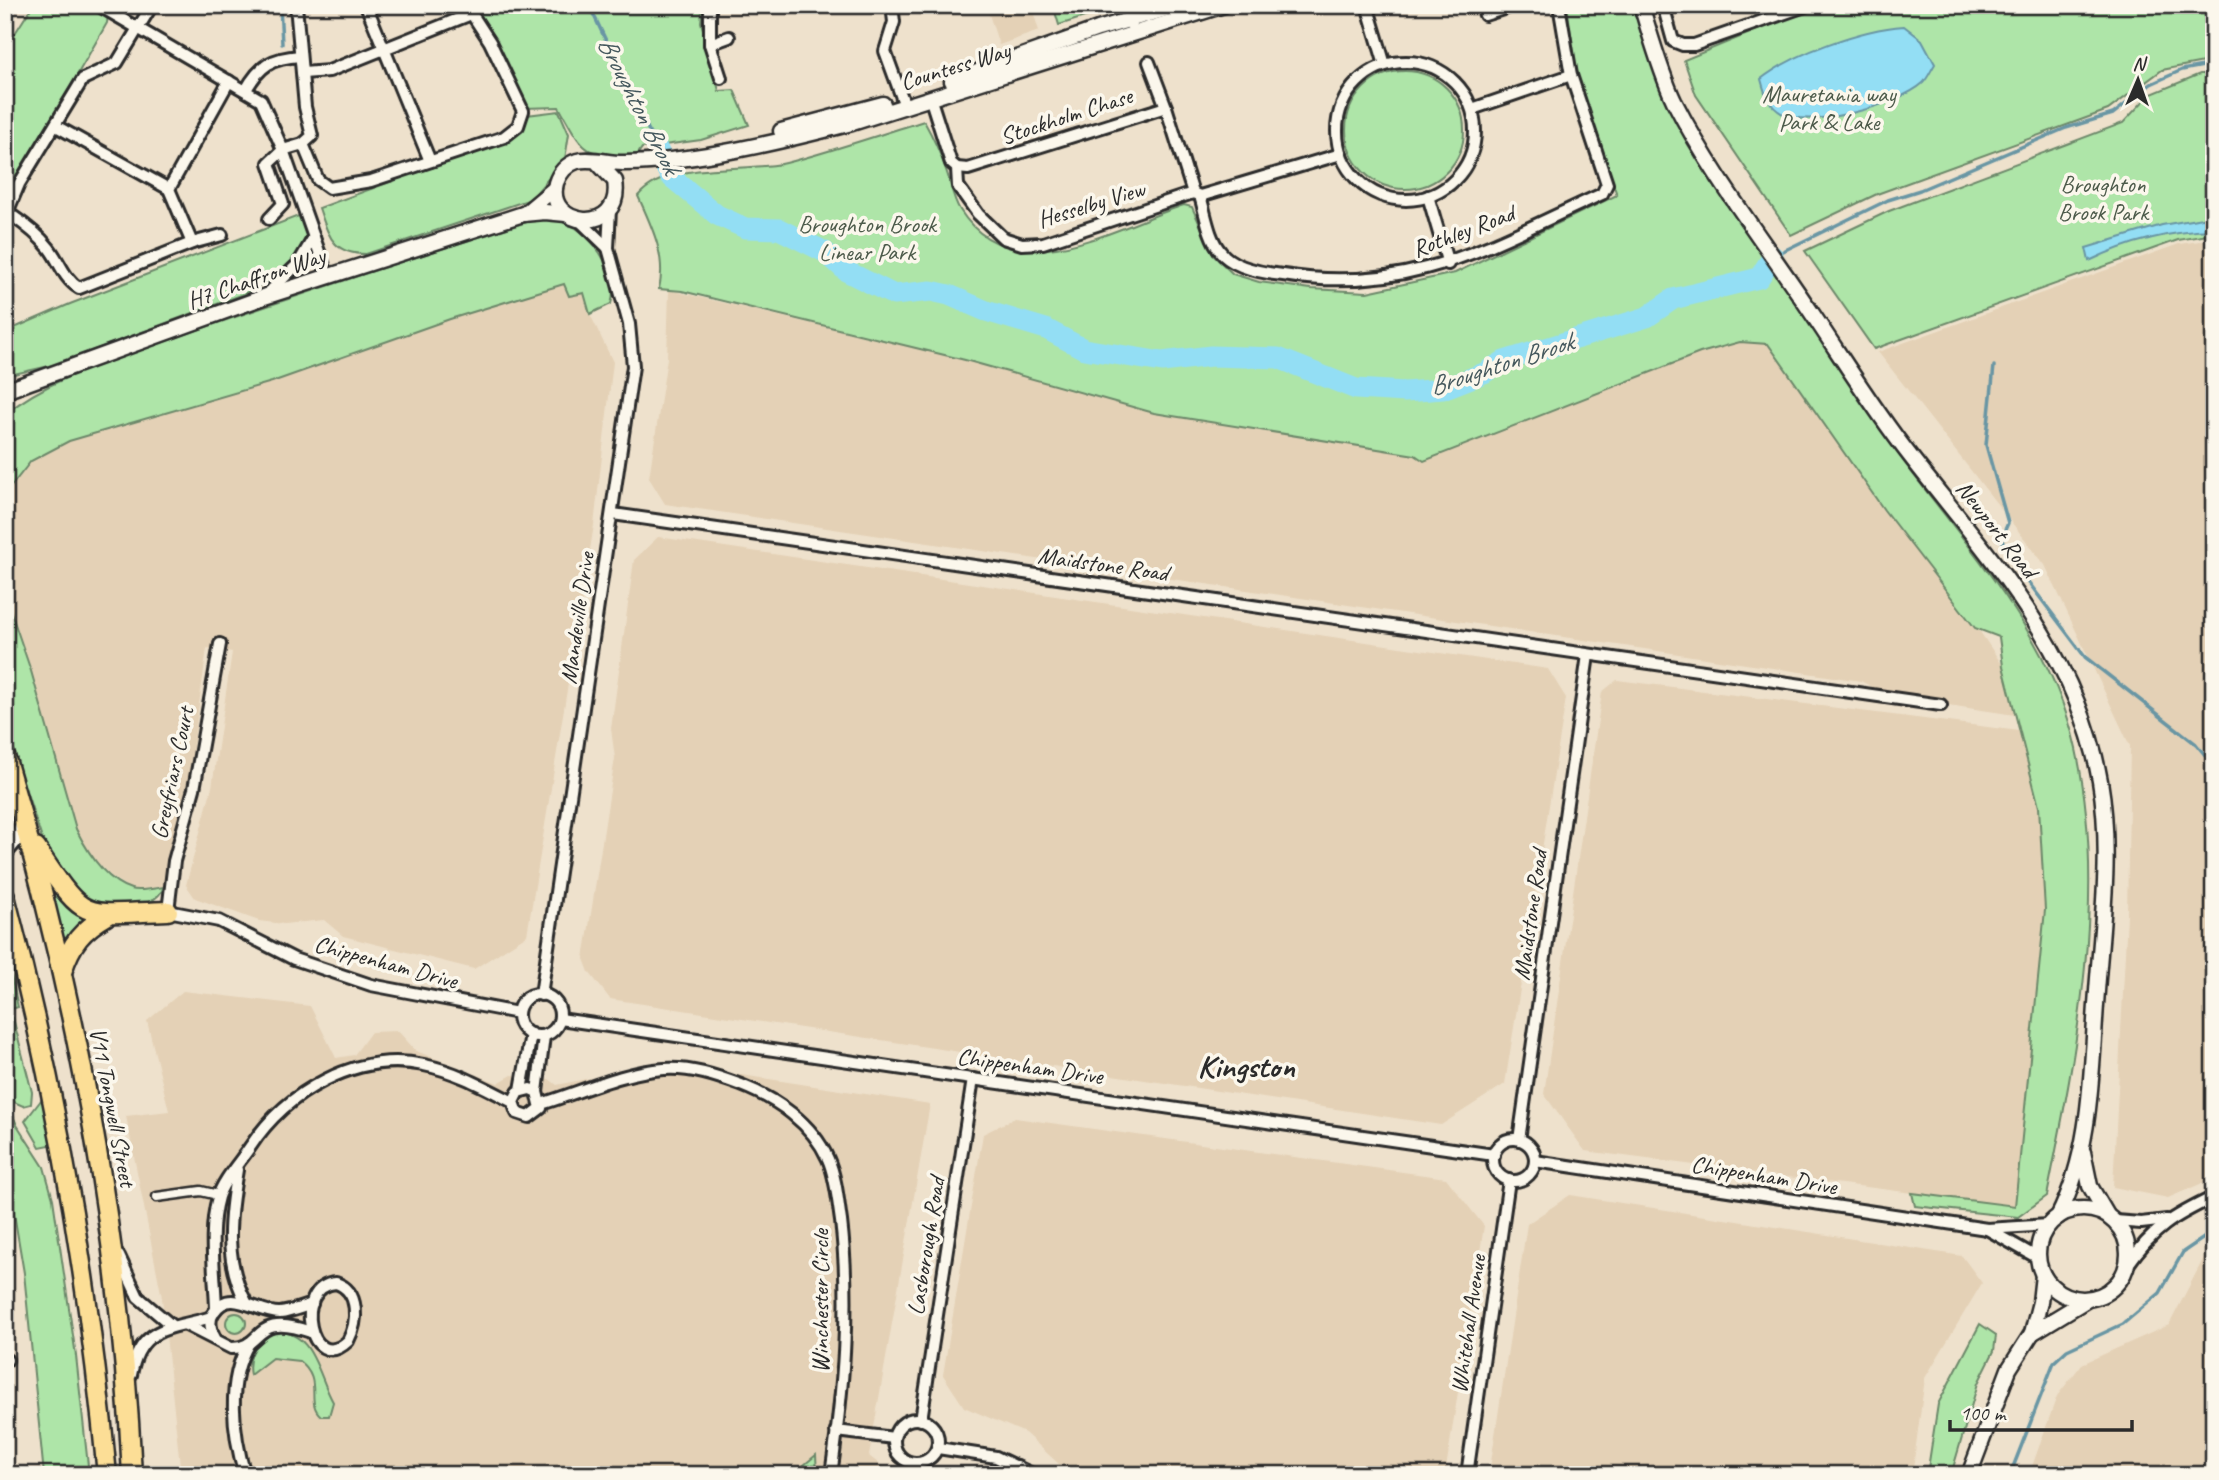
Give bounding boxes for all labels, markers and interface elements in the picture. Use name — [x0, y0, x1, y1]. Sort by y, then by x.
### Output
water label: Broughton Brook — [590, 31, 690, 183]
street label: Countess Way — [896, 35, 1015, 97]
north arrow — [2104, 46, 2174, 116]
text: N — [2132, 52, 2148, 76]
park label: Mauretania way Park & Lake — [1762, 79, 1898, 137]
street label: Stockholm Chase — [996, 80, 1138, 151]
park label: Broughton Brook Park — [2058, 169, 2150, 227]
street label: Hesselby View — [1034, 173, 1150, 234]
street label: Rothley Road — [1408, 197, 1522, 264]
park label: Broughton Brook Linear Park — [798, 209, 938, 267]
street label: H7 Chaffron Way — [183, 240, 331, 316]
water label: Broughton Brook — [1425, 324, 1581, 403]
street label: Newport Road — [1950, 474, 2047, 587]
street label: Maidstone Road — [1036, 540, 1174, 588]
street label: Mandeville Drive — [553, 548, 601, 686]
street label: Greyfriars Court — [143, 702, 201, 842]
street label: Maidstone Road — [1506, 844, 1554, 982]
street label: Chippenham Drive — [311, 929, 463, 996]
street label: V11 Tongwell Street — [83, 1025, 144, 1191]
street label: Chippenham Drive — [955, 1041, 1107, 1091]
district label: Kingston — [1197, 1046, 1296, 1087]
street label: Chippenham Drive — [1689, 1149, 1841, 1202]
street label: Lasborough Road — [900, 1171, 952, 1317]
street label: Winchester Circle — [805, 1227, 835, 1373]
street label: Whitehall Avenue — [1443, 1251, 1493, 1395]
scale bar — [1950, 1389, 2132, 1433]
text: 100 m — [1960, 1400, 2007, 1426]

